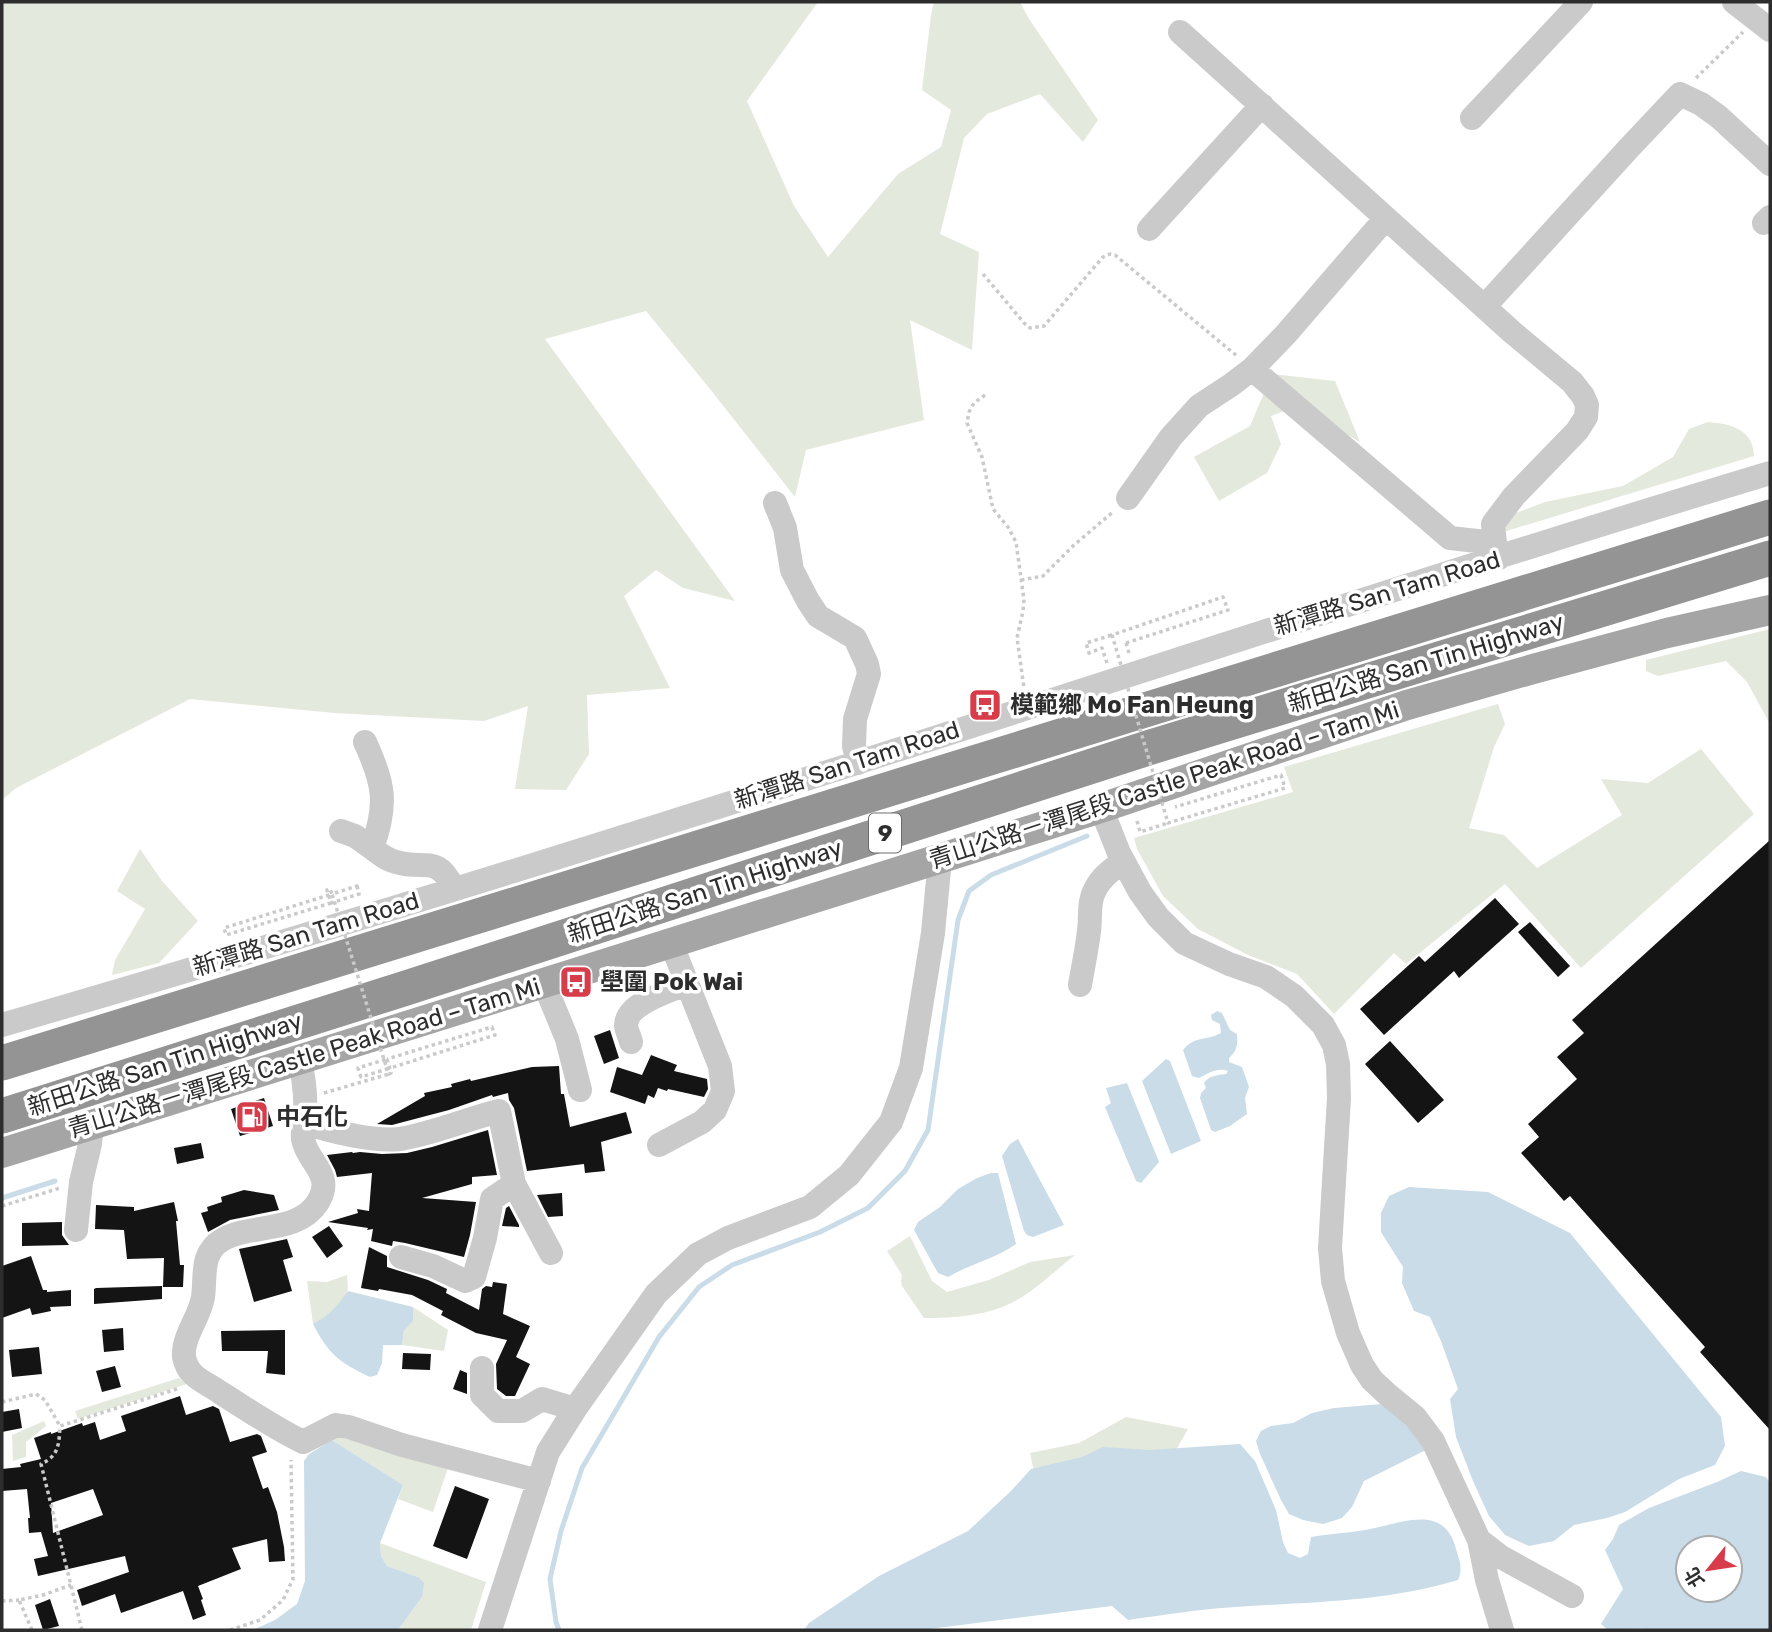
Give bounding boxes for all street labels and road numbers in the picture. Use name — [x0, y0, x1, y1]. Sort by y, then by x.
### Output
street label: 新潭路 San Tam Road — [1271, 545, 1503, 641]
street label: 新田公路 San Tin Highway — [1285, 608, 1567, 718]
street label: 青山公路－潭尾段 Castle Peak Road – Tam Mi — [925, 696, 1403, 874]
street label: 新潭路 San Tam Road — [731, 715, 963, 815]
road number: 9 — [869, 814, 901, 852]
street label: 新田公路 San Tin Highway — [564, 833, 846, 949]
street label: 新潭路 San Tam Road — [190, 886, 422, 982]
street label: 青山公路－潭尾段 Castle Peak Road – Tam Mi — [64, 973, 544, 1143]
street label: 新田公路 San Tin Highway — [24, 1006, 306, 1122]

